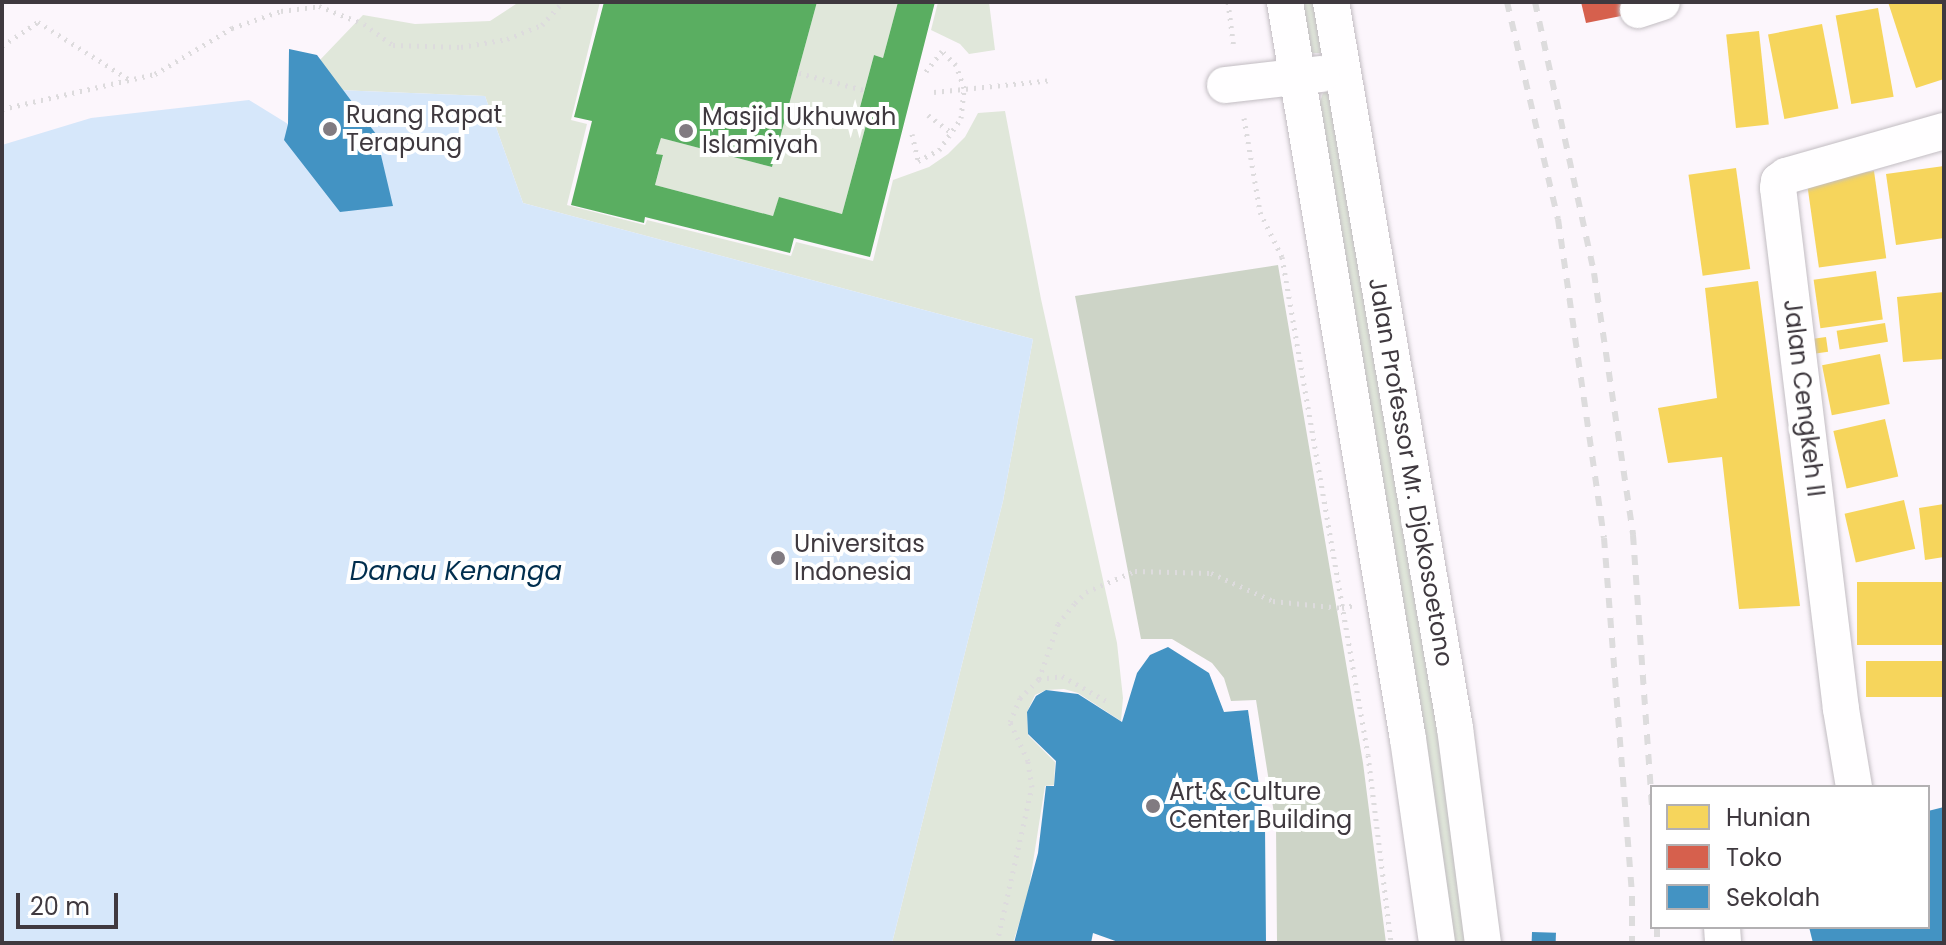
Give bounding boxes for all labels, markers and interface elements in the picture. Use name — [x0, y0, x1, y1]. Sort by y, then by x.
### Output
place label: Ruang Rapat Terapung — [346, 101, 502, 157]
place label: Masjid Ukhuwah Islamiyah — [702, 103, 896, 159]
marker: Ruang Rapat Terapung — [321, 120, 339, 138]
marker: Masjid Ukhuwah Islamiyah — [677, 122, 695, 140]
street label: Jalan Professor Mr. Djokosoetono — [1363, 275, 1459, 669]
street label: Jalan Cengkeh II — [1778, 298, 1830, 498]
place label: Universitas Indonesia — [794, 530, 925, 586]
marker: Universitas Indonesia — [769, 549, 787, 567]
water label: Danau Kenanga — [350, 556, 562, 588]
place label: Art & Culture Center Building — [1169, 778, 1352, 834]
legend — [1650, 785, 1930, 929]
marker: Art & Culture Center Building — [1144, 797, 1162, 815]
text: Hunian — [1726, 801, 1811, 834]
text: Toko — [1726, 841, 1782, 874]
scale bar — [20, 877, 122, 927]
text: Sekolah — [1726, 881, 1820, 914]
text: 20 m — [30, 890, 90, 923]

